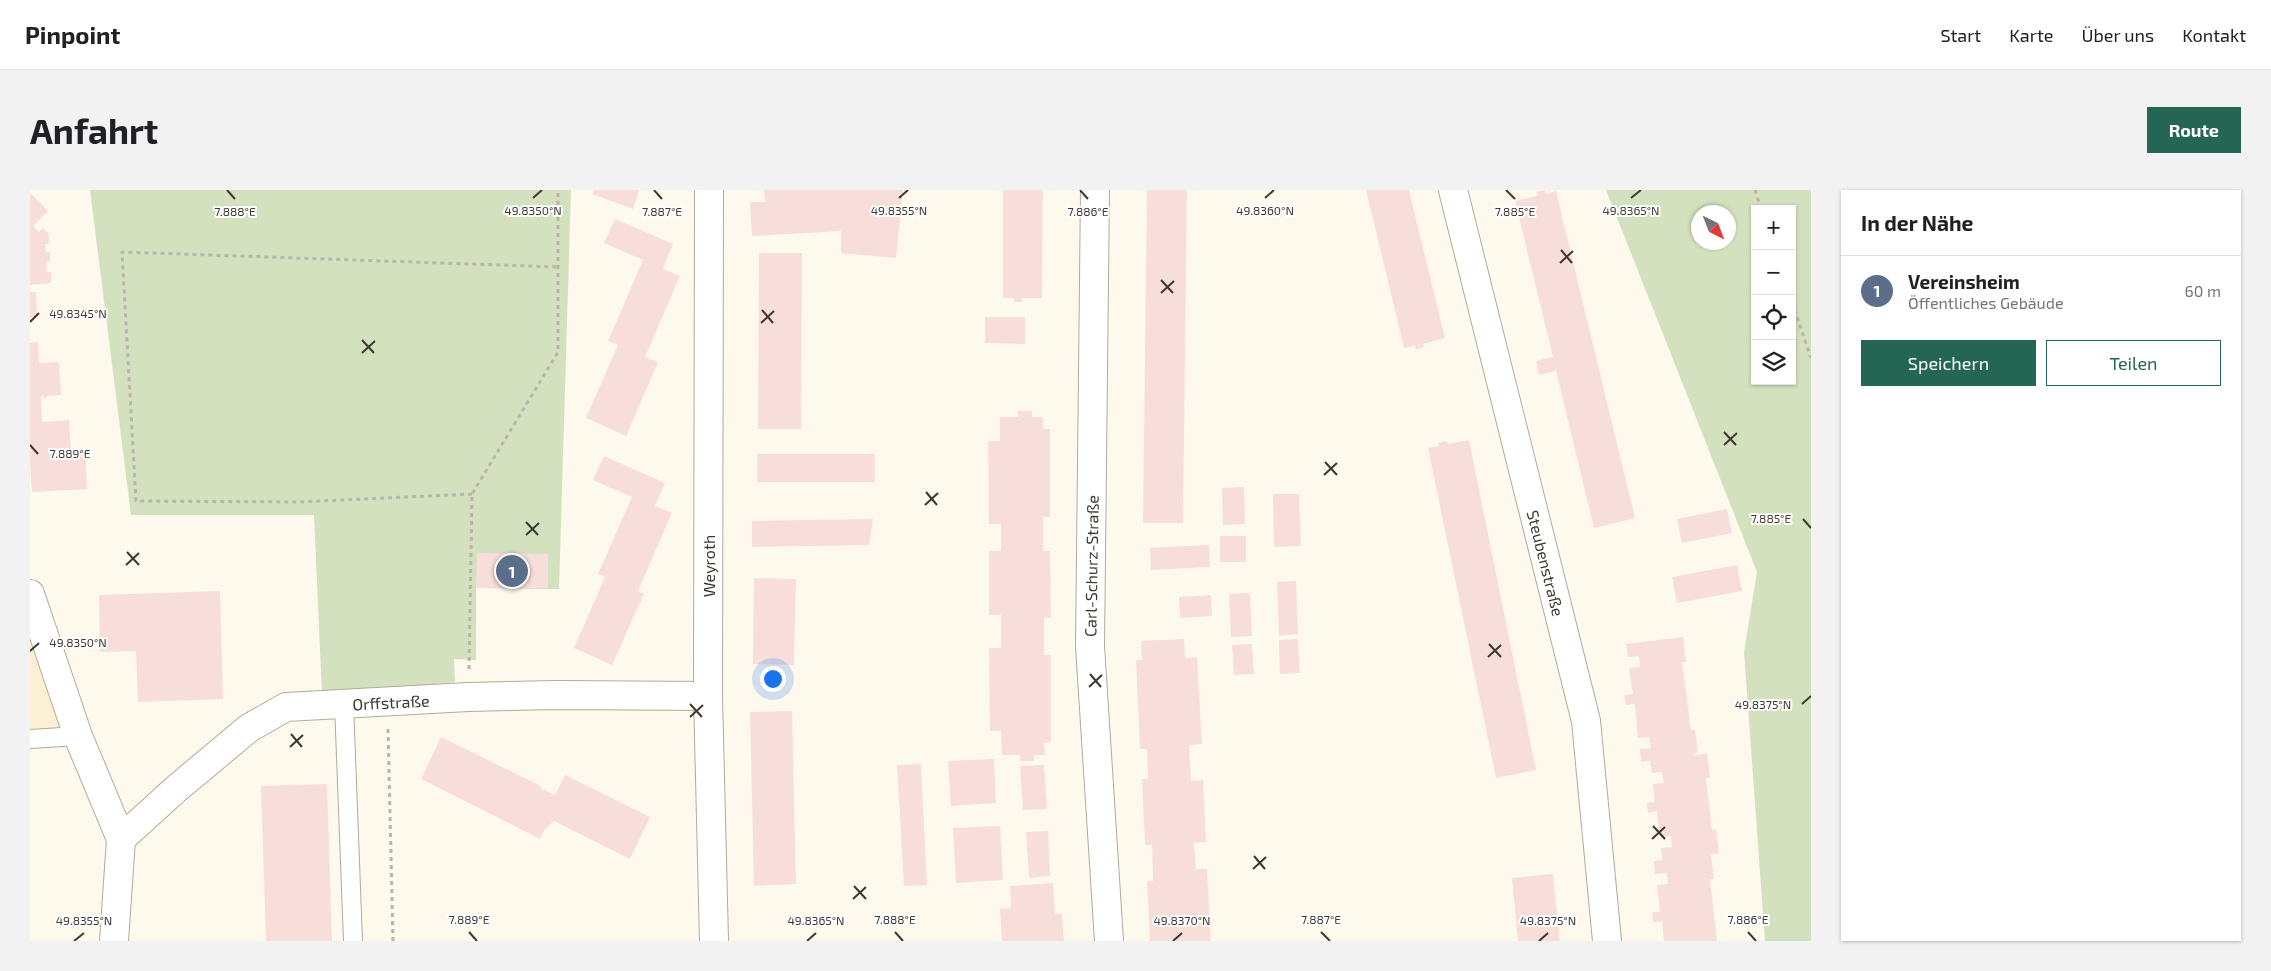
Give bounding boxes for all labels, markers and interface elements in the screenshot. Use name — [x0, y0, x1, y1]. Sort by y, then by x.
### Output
text: Pinpoint — [25, 20, 120, 49]
text: Start — [1940, 24, 1981, 46]
text: Karte — [2009, 24, 2054, 46]
text: Über uns — [2082, 24, 2154, 46]
text: Kontakt — [2182, 24, 2246, 46]
button: Route — [2147, 107, 2241, 153]
text: Anfahrt — [30, 109, 158, 151]
text: 49.8350°N — [504, 203, 562, 217]
text: 49.8355°N — [871, 203, 927, 217]
text: 49.8360°N — [1236, 203, 1294, 217]
text: 49.8365°N — [1602, 203, 1660, 217]
text: 7.888°E — [214, 204, 256, 218]
text: 7.887°E — [642, 204, 682, 218]
text: 7.886°E — [1068, 204, 1109, 218]
text: 7.885°E — [1495, 204, 1535, 218]
north arrow — [1691, 205, 1736, 250]
map controls — [1751, 205, 1796, 385]
button: + — [1751, 205, 1796, 250]
text: In der Nähe — [1861, 210, 1973, 235]
button: − — [1751, 250, 1796, 295]
text: Vereinsheim — [1908, 270, 2020, 293]
text: 1 — [1874, 281, 1880, 300]
text: 60 m — [2185, 281, 2221, 300]
text: Öffentliches Gebäude — [1908, 293, 2063, 312]
button: locate — [1751, 295, 1796, 340]
text: 49.8345°N — [49, 306, 107, 320]
button: layers — [1751, 340, 1796, 385]
button: Speichern — [1861, 340, 2036, 386]
button: Teilen — [2046, 340, 2221, 386]
text: 7.889°E — [50, 446, 91, 460]
street label: Carl-Schurz-Straße — [1080, 495, 1102, 637]
street label: Steubenstraße — [1524, 508, 1568, 618]
text: 7.885°E — [1751, 511, 1791, 525]
street label: Weyroth — [699, 535, 718, 597]
pin: 1 — [496, 552, 528, 590]
text: 49.8350°N — [49, 635, 107, 649]
your location — [760, 666, 786, 692]
street label: Orffstraße — [352, 690, 430, 714]
text: 49.8375°N — [1735, 697, 1791, 711]
text: 7.889°E — [449, 912, 490, 926]
text: 7.888°E — [874, 912, 916, 926]
text: 7.887°E — [1301, 912, 1341, 926]
text: 7.886°E — [1728, 912, 1769, 926]
text: 49.8355°N — [56, 913, 112, 927]
text: 49.8365°N — [787, 913, 845, 927]
text: 49.8370°N — [1153, 913, 1211, 927]
text: 49.8375°N — [1520, 913, 1576, 927]

